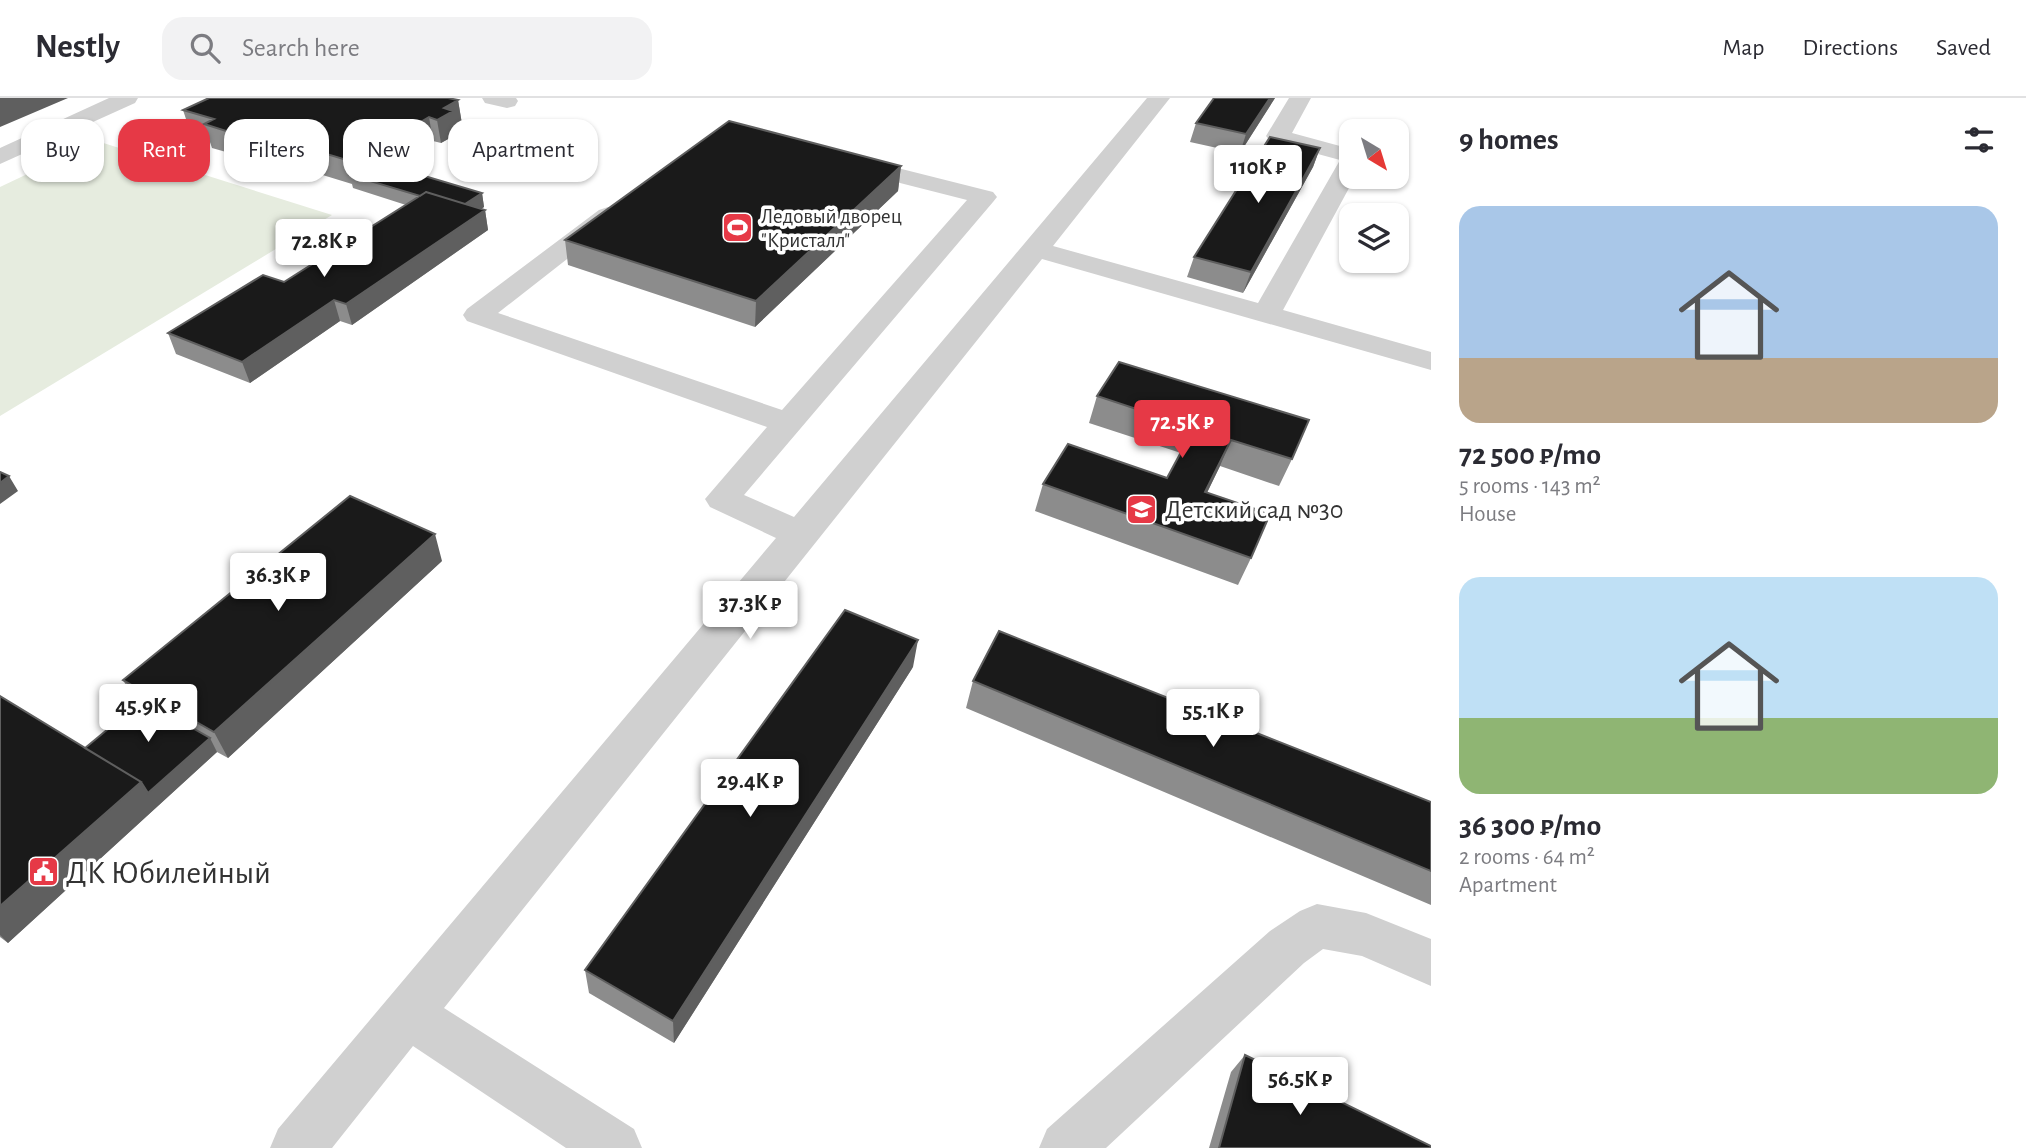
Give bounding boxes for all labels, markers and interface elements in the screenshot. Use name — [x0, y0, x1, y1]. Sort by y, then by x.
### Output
search box — [162, 17, 652, 80]
icon: search — [186, 29, 224, 67]
text: Nestly — [35, 31, 120, 64]
text: Search here — [242, 35, 360, 61]
text: Map — [1722, 36, 1764, 60]
text: Directions — [1802, 36, 1898, 60]
text: Saved — [1936, 36, 1991, 60]
chip: Buy — [21, 119, 104, 182]
chip: Rent — [118, 119, 210, 182]
chip: Filters — [224, 119, 329, 182]
chip: New — [343, 119, 434, 182]
chip: Apartment — [448, 119, 598, 182]
north arrow — [1339, 119, 1409, 189]
map controls — [1339, 119, 1409, 273]
icon: filters — [1960, 121, 1998, 159]
text: 9 homes — [1459, 125, 1559, 155]
pin: 110K ₽ — [1201, 146, 1315, 205]
text: 110K ₽ — [1230, 156, 1286, 179]
button: layers — [1339, 203, 1409, 273]
place label: Ледовый дворец "Кристалл" — [761, 206, 902, 251]
sports icon: Ледовый дворец "Кристалл" — [721, 211, 755, 245]
pin: 72.8K ₽ — [259, 220, 389, 279]
text: 72.8K ₽ — [291, 230, 357, 253]
icon: home — [1666, 252, 1792, 378]
pin: 72.5K ₽ — [1117, 400, 1247, 460]
text: 72.5K ₽ — [1150, 411, 1214, 434]
text: 72 500 ₽/mo — [1459, 440, 1601, 470]
text: 5 rooms · 143 m² — [1459, 475, 1601, 498]
school or university icon: Детский сад №30 — [1125, 492, 1159, 526]
place label: Детский сад №30 — [1165, 497, 1343, 523]
text: House — [1459, 503, 1516, 526]
pin: 36.3K ₽ — [213, 554, 343, 613]
text: 36.3K ₽ — [246, 564, 310, 587]
pin: 37.3K ₽ — [685, 582, 815, 641]
text: 37.3K ₽ — [719, 592, 781, 615]
icon: home — [1666, 623, 1792, 749]
pin: 45.9K ₽ — [83, 684, 213, 744]
pin: 55.1K ₽ — [1148, 690, 1278, 749]
text: 45.9K ₽ — [115, 695, 181, 718]
text: 55.1K ₽ — [1182, 700, 1244, 723]
pin: 29.4K ₽ — [685, 760, 815, 819]
text: 29.4K ₽ — [717, 770, 783, 793]
text: 36 300 ₽/mo — [1459, 811, 1601, 841]
text: 2 rooms · 64 m² — [1459, 846, 1595, 869]
public building icon: ДК Юбилейный — [26, 855, 60, 889]
place label: ДК Юбилейный — [66, 857, 271, 889]
text: Apartment — [1459, 874, 1557, 897]
pin: 56.5K ₽ — [1235, 1058, 1365, 1117]
text: 56.5K ₽ — [1268, 1068, 1332, 1091]

